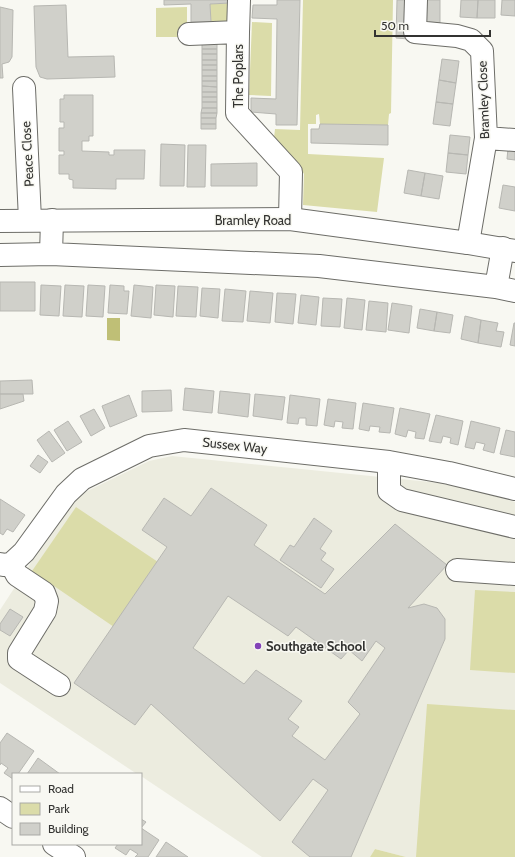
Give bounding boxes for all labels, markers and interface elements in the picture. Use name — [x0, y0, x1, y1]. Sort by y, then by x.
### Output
scale bar — [375, 12, 490, 38]
text: 50 m — [381, 18, 409, 33]
street label: The Poplars — [230, 43, 246, 108]
street label: Bramley Close — [474, 60, 492, 140]
street label: Peace Close — [17, 120, 37, 187]
street label: Bramley Road — [215, 212, 291, 228]
street label: Sussex Way — [202, 434, 269, 456]
place label: Southgate School — [266, 638, 366, 654]
marker: Southgate School — [253, 641, 263, 651]
legend — [12, 773, 142, 845]
text: Road — [48, 781, 74, 796]
text: Park — [48, 801, 70, 816]
text: Building — [48, 821, 90, 836]

